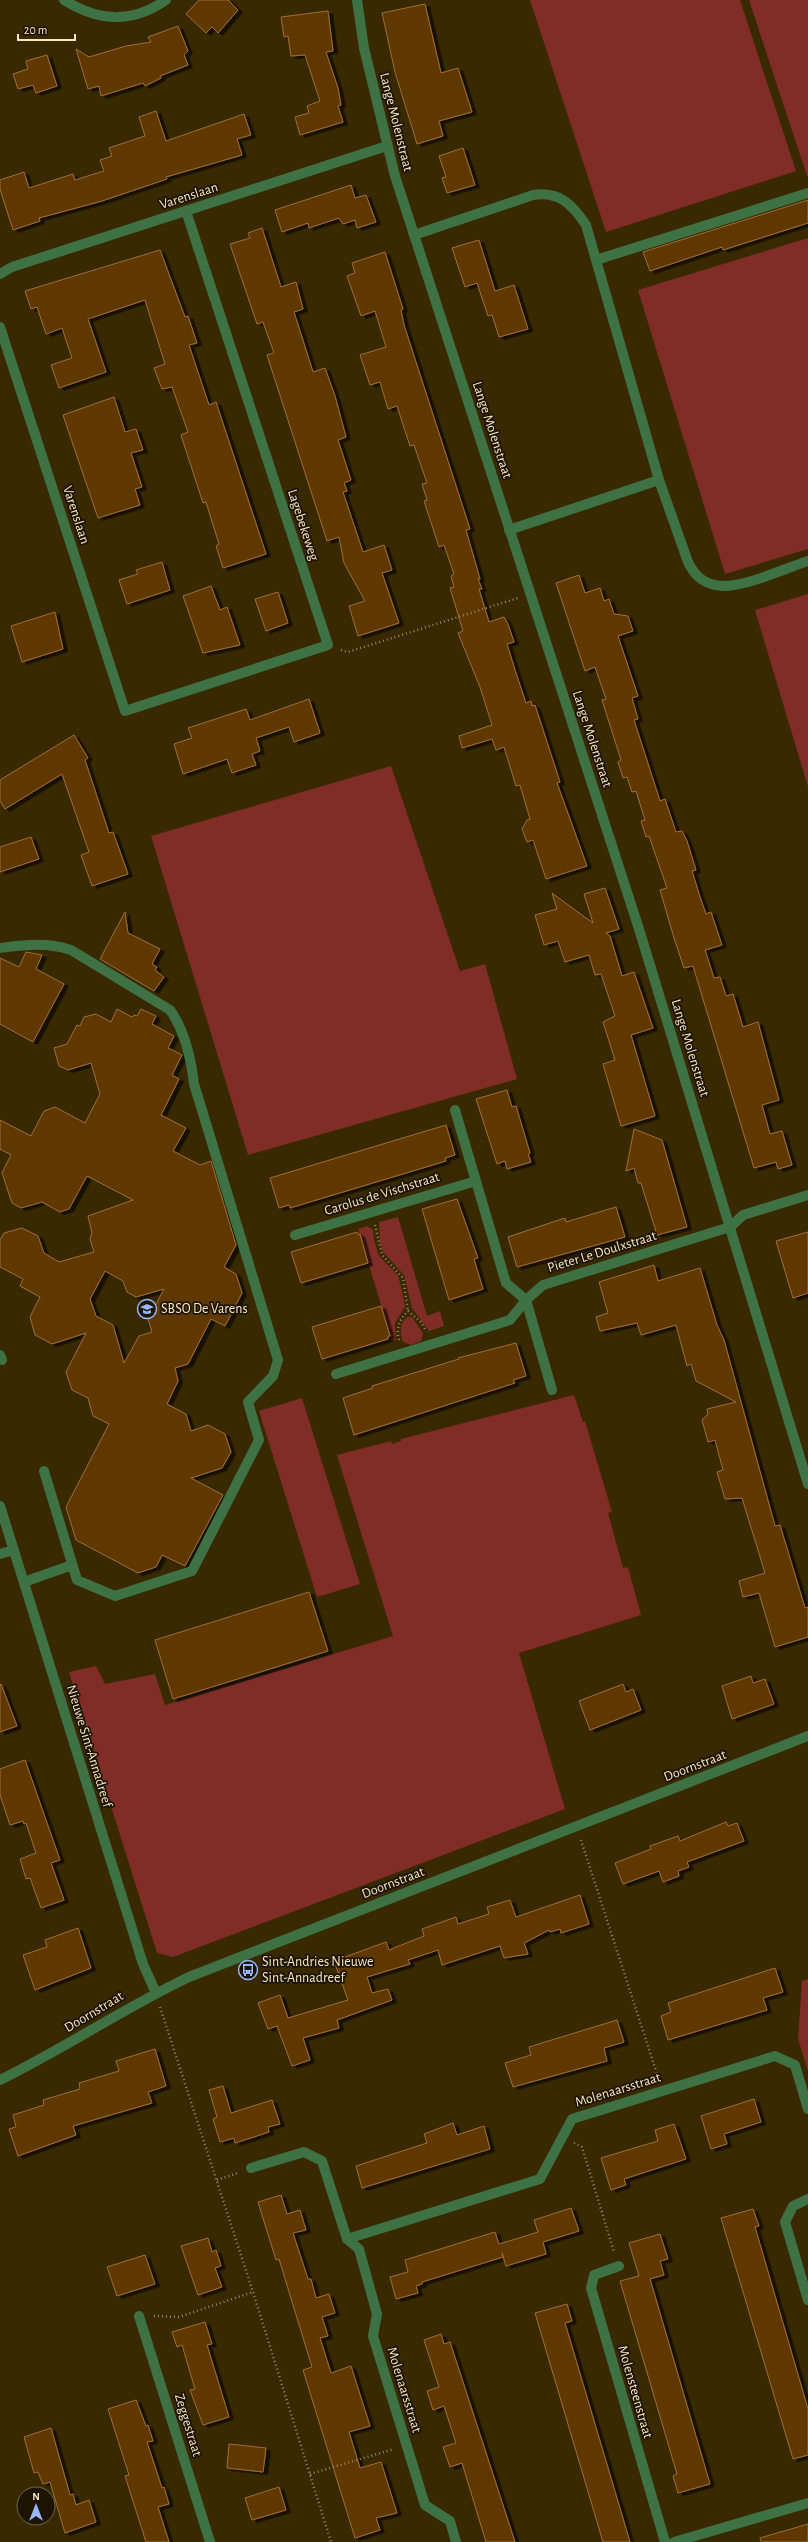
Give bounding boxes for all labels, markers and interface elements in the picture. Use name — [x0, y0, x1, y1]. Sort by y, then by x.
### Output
scale bar — [18, 16, 75, 42]
text: 20 m — [24, 24, 47, 36]
street label: Lange Molenstraat — [377, 71, 415, 173]
street label: Varenslaan — [158, 180, 220, 212]
street label: Lange Molenstraat — [470, 380, 514, 481]
street label: Varenslaan — [60, 484, 92, 546]
street label: Lagebekeweg — [285, 488, 321, 563]
street label: Lange Molenstraat — [570, 689, 614, 790]
street label: Lange Molenstraat — [669, 998, 712, 1099]
street label: Carolus de Vischstraat — [323, 1170, 442, 1218]
street label: Pieter Le Doulxstraat — [546, 1229, 659, 1275]
school or university icon: SBSO De Varens — [136, 1298, 158, 1320]
place label: SBSO De Varens — [161, 1302, 248, 1316]
street label: Nieuwe Sint-Annadreef — [64, 1683, 114, 1810]
street label: Doornstraat — [662, 1747, 729, 1784]
street label: Doornstraat — [360, 1864, 427, 1901]
place label: Sint-Andries Nieuwe Sint-Annadreef — [262, 1955, 373, 1985]
bus stop icon: Sint-Andries Nieuwe Sint-Annadreef — [237, 1959, 259, 1981]
street label: Doornstraat — [62, 1989, 126, 2035]
street label: Molenaarsstraat — [574, 2070, 663, 2110]
street label: Molensteenstraat — [615, 2344, 655, 2440]
street label: Molenaarsstraat — [384, 2346, 424, 2435]
street label: Zeggestraat — [172, 2392, 204, 2459]
north arrow — [16, 2486, 56, 2526]
text: N — [32, 2491, 40, 2502]

